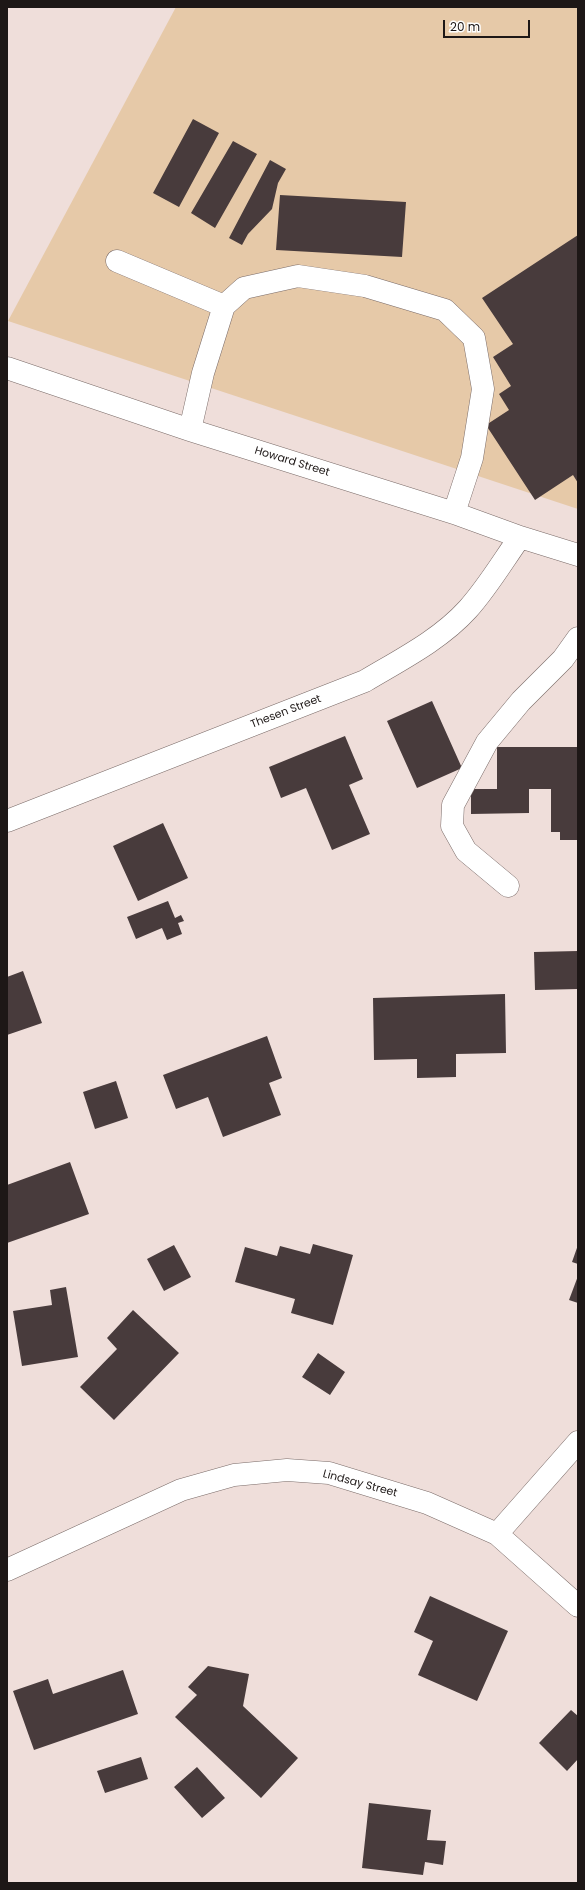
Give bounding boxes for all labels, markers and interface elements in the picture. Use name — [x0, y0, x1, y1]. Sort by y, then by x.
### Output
scale bar — [445, 12, 532, 38]
text: 20 m — [450, 18, 480, 35]
street label: Howard Street — [253, 444, 331, 480]
street label: Thesen Street — [249, 692, 323, 732]
street label: Lindsay Street — [321, 1468, 399, 1500]

